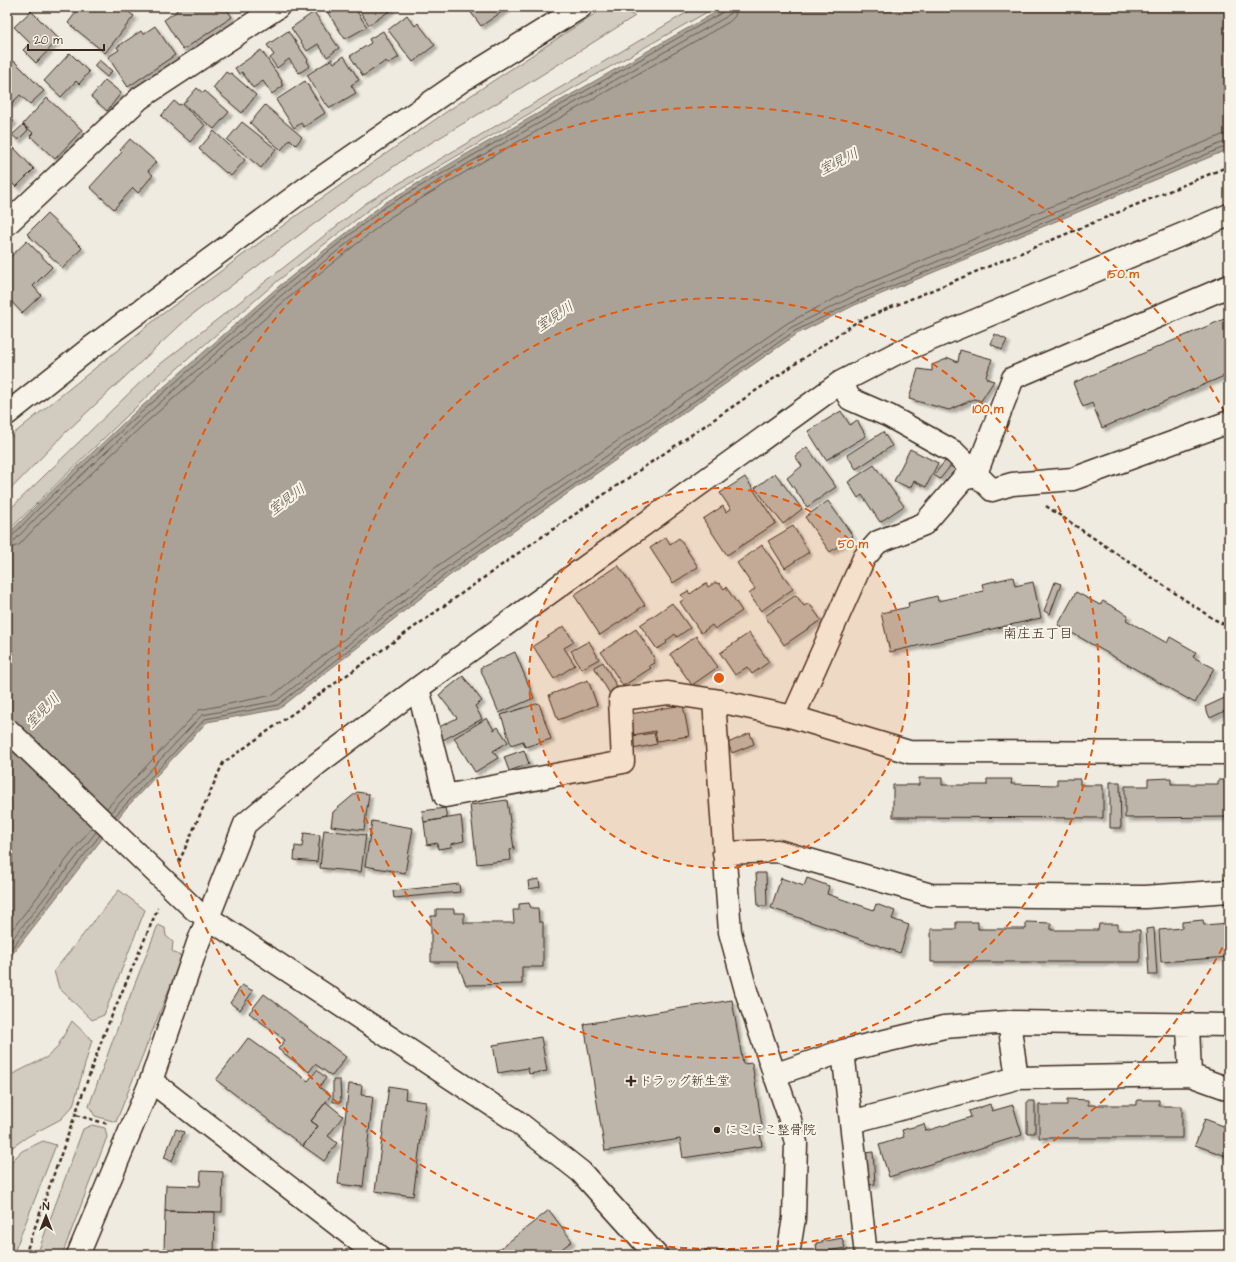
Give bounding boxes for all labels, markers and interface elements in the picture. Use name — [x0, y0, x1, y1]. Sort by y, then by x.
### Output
scale bar — [28, 26, 104, 52]
text: 20 m — [34, 32, 63, 49]
water label: 室見川 — [816, 144, 862, 180]
text: 150 m — [1107, 266, 1140, 283]
water label: 室見川 — [532, 297, 578, 337]
text: 100 m — [973, 401, 1004, 418]
water label: 室見川 — [264, 479, 310, 521]
text: 50 m — [838, 536, 869, 553]
district label: 南庄五丁目 — [1003, 624, 1073, 644]
centre of rings — [712, 671, 726, 685]
water label: 室見川 — [21, 689, 65, 733]
place label: ドラッグ新生堂 — [639, 1072, 730, 1090]
marker: ドラッグ新生堂 — [626, 1076, 636, 1086]
place label: にこにこ整骨院 — [725, 1121, 816, 1139]
marker: にこにこ整骨院 — [712, 1125, 722, 1135]
north arrow — [26, 1196, 66, 1236]
text: N — [43, 1199, 50, 1214]

